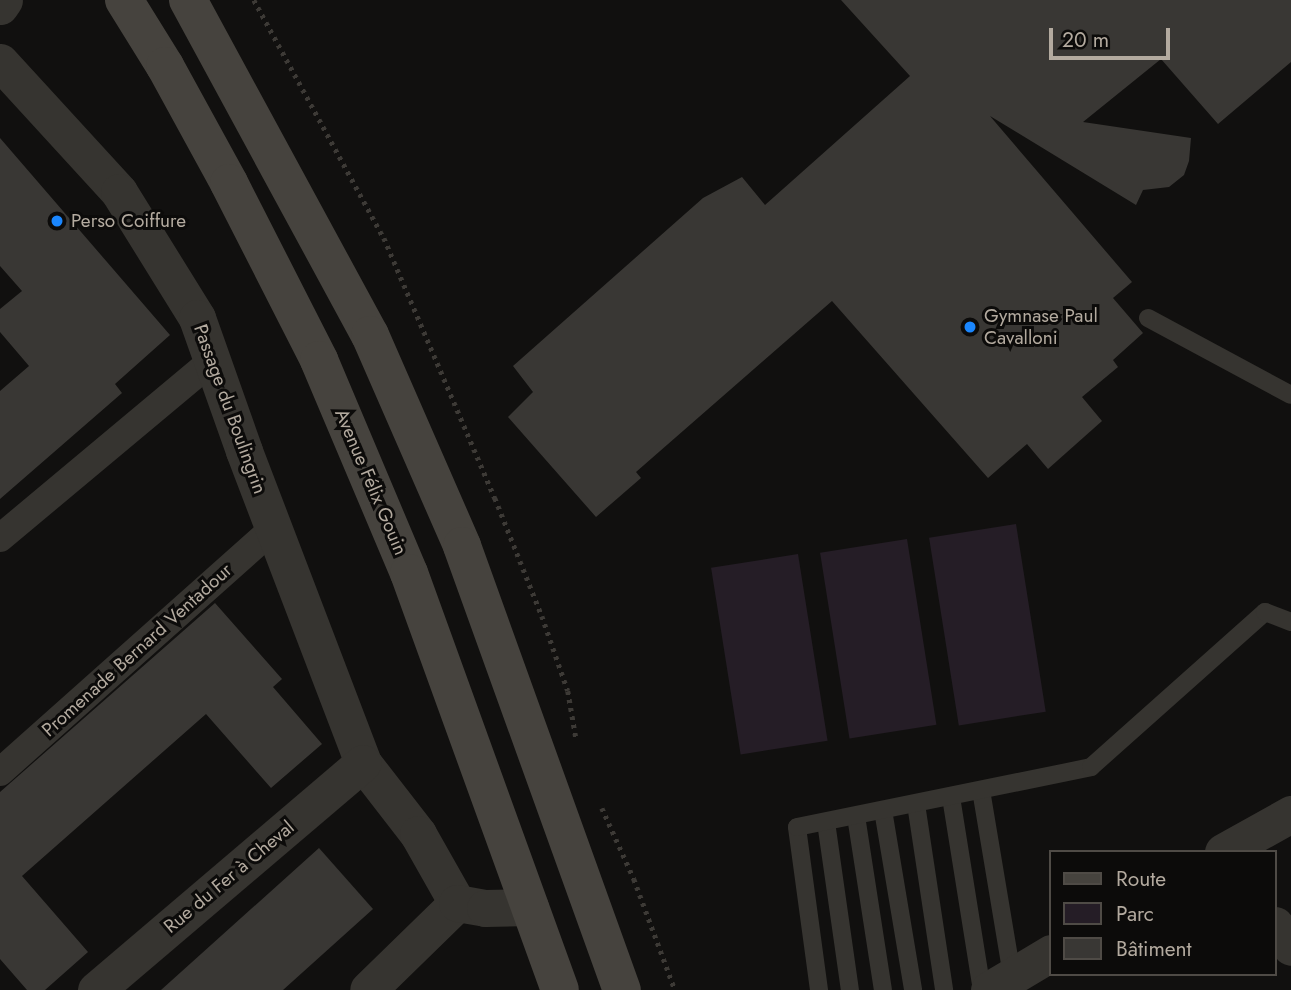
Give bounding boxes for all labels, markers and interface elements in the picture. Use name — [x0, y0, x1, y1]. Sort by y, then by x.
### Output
scale bar — [1053, 14, 1174, 58]
text: 20 m — [1062, 25, 1109, 55]
place label: Perso Coiffure — [71, 210, 186, 232]
marker: Perso Coiffure — [49, 213, 65, 229]
place label: Gymnase Paul Cavalloni — [984, 305, 1098, 349]
marker: Gymnase Paul Cavalloni — [962, 319, 978, 335]
street label: Passage du Boulingrin — [189, 321, 271, 497]
street label: Avenue Félix Gouin — [330, 405, 412, 559]
street label: Promenade Bernard Ventadour — [37, 559, 237, 741]
street label: Rue du Fer à Cheval — [159, 816, 299, 938]
legend — [1050, 850, 1277, 976]
text: Route — [1116, 864, 1166, 894]
text: Parc — [1116, 899, 1154, 929]
text: Bâtiment — [1116, 934, 1192, 964]

